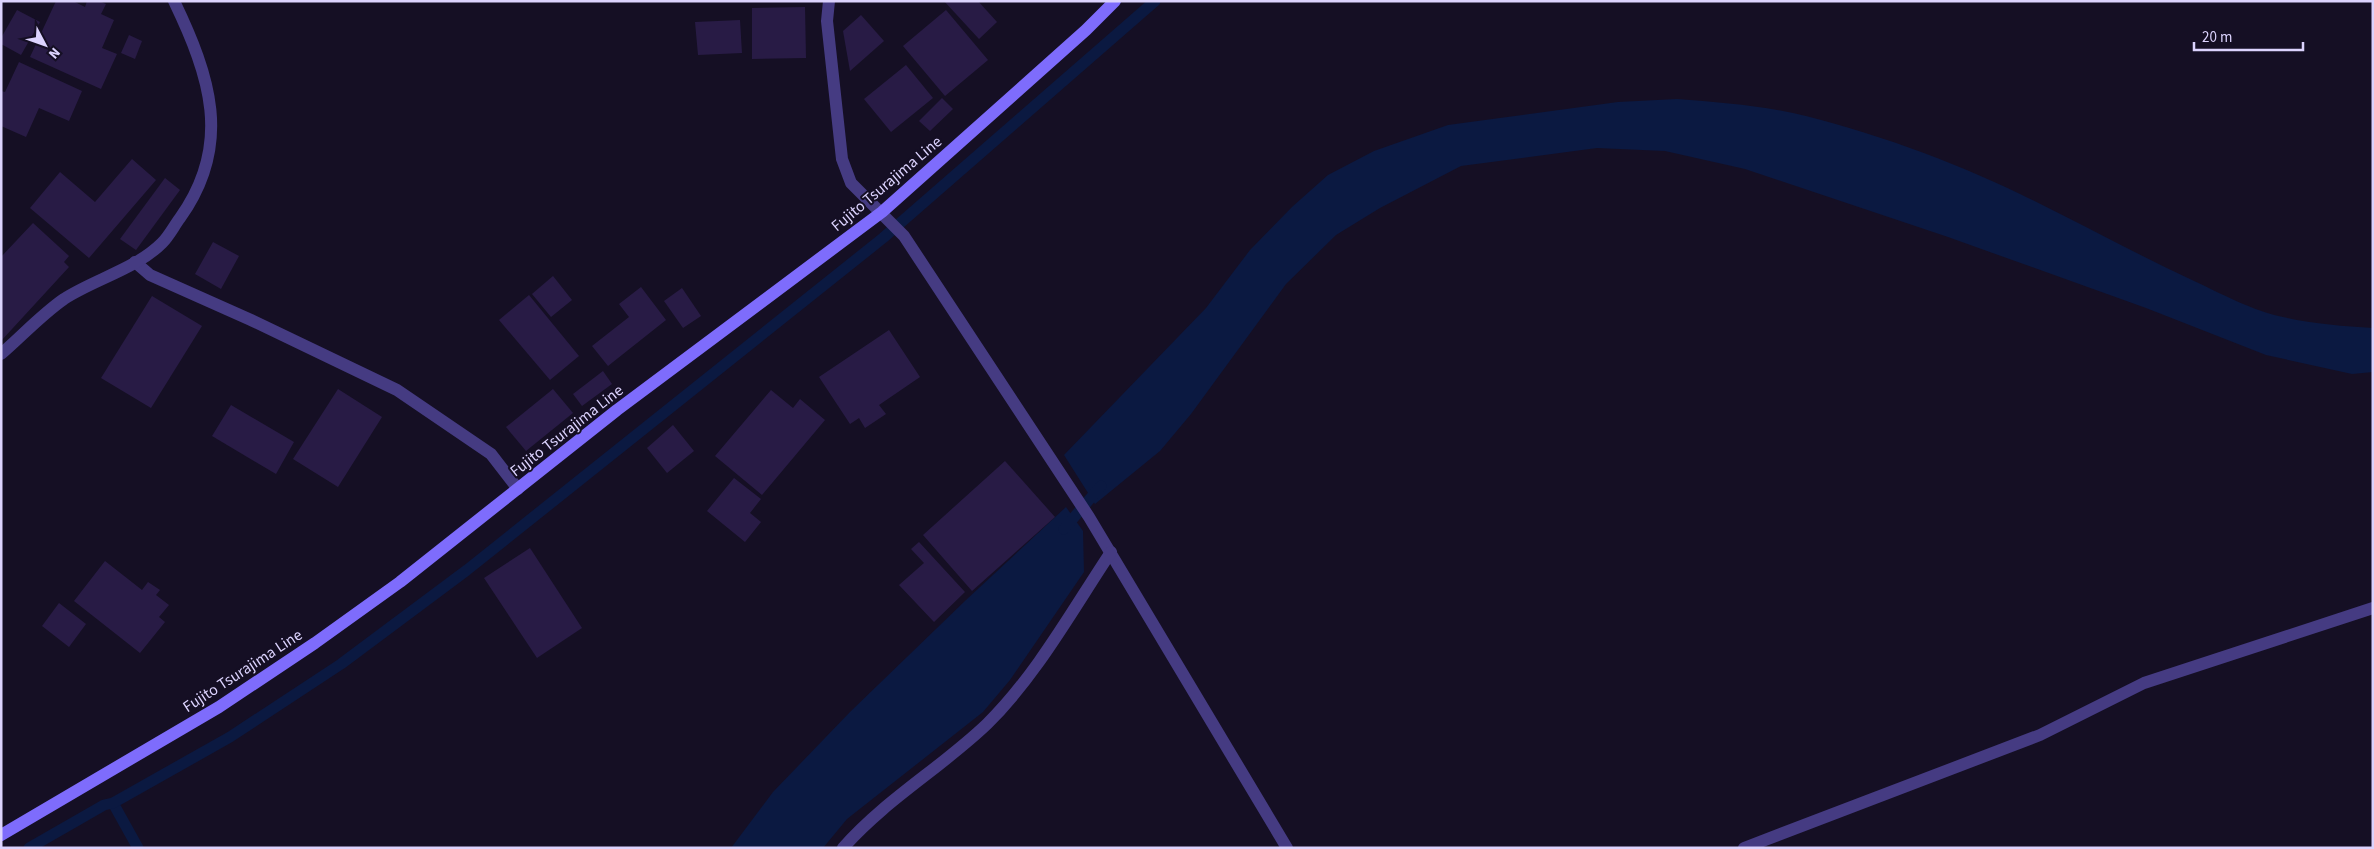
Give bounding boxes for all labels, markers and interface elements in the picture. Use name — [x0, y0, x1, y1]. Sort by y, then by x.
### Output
north arrow — [20, 20, 70, 70]
scale bar — [2194, 20, 2303, 52]
text: 20 m — [2202, 27, 2232, 48]
text: N — [43, 43, 65, 63]
street label: Fujito Tsurajima Line — [827, 131, 947, 237]
street label: Fujito Tsurajima Line — [505, 379, 628, 482]
street label: Fujito Tsurajima Line — [179, 624, 307, 718]

